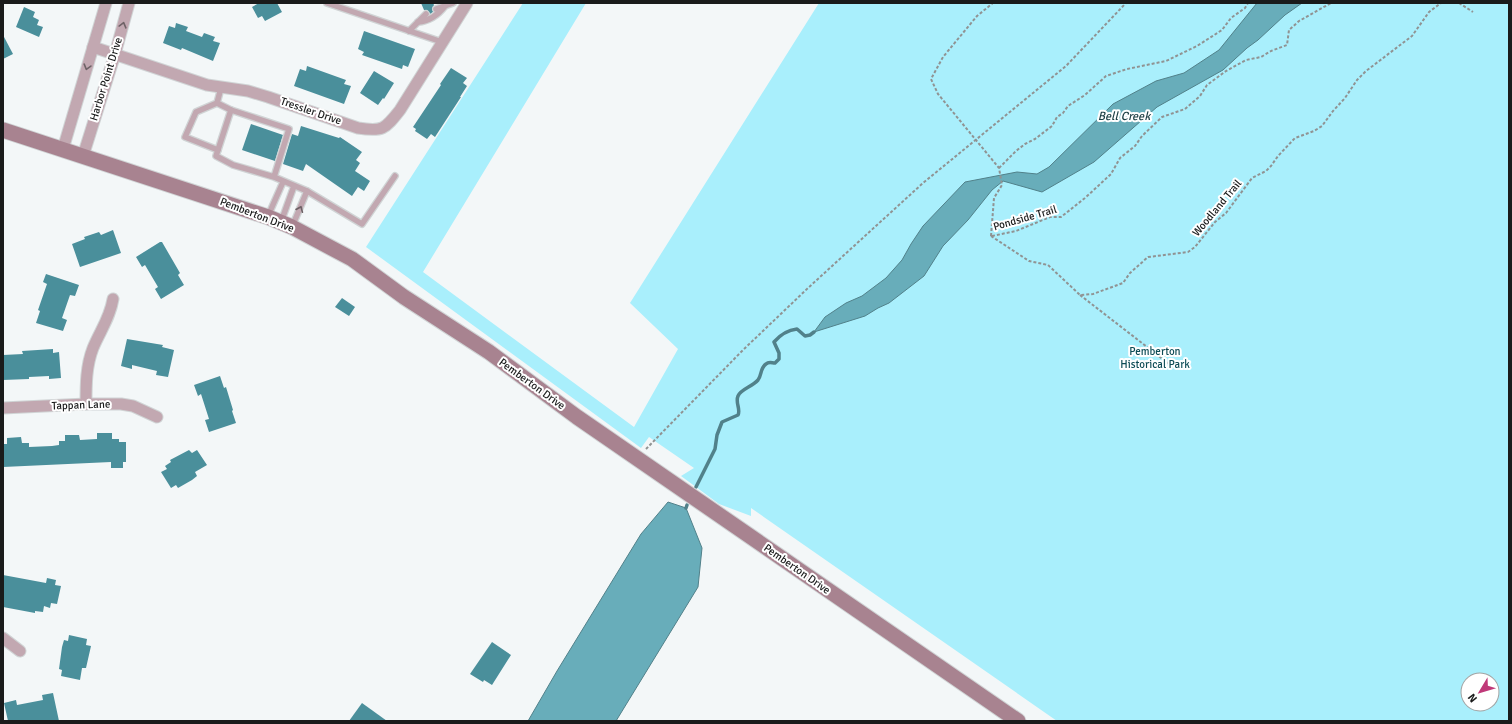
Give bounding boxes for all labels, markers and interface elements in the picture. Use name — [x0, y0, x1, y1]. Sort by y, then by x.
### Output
one-way arrow — [118, 21, 127, 28]
street label: Harbor Point Drive — [87, 36, 125, 122]
one-way arrow — [83, 64, 92, 71]
street label: Tressler Drive — [279, 95, 343, 127]
water label: Bell Creek — [1098, 109, 1151, 124]
street label: Woodland Trail — [1190, 177, 1244, 239]
street label: Pemberton Drive — [218, 195, 296, 235]
street label: Pondside Trail — [992, 203, 1058, 233]
one-way arrow — [295, 206, 303, 213]
park label: Pemberton Historical Park — [1120, 345, 1190, 371]
street label: Pemberton Drive — [497, 356, 567, 412]
street label: Tappan Lane — [52, 397, 110, 413]
street label: Pemberton Drive — [761, 541, 833, 597]
north arrow — [1460, 672, 1500, 712]
text: N — [1465, 691, 1480, 705]

